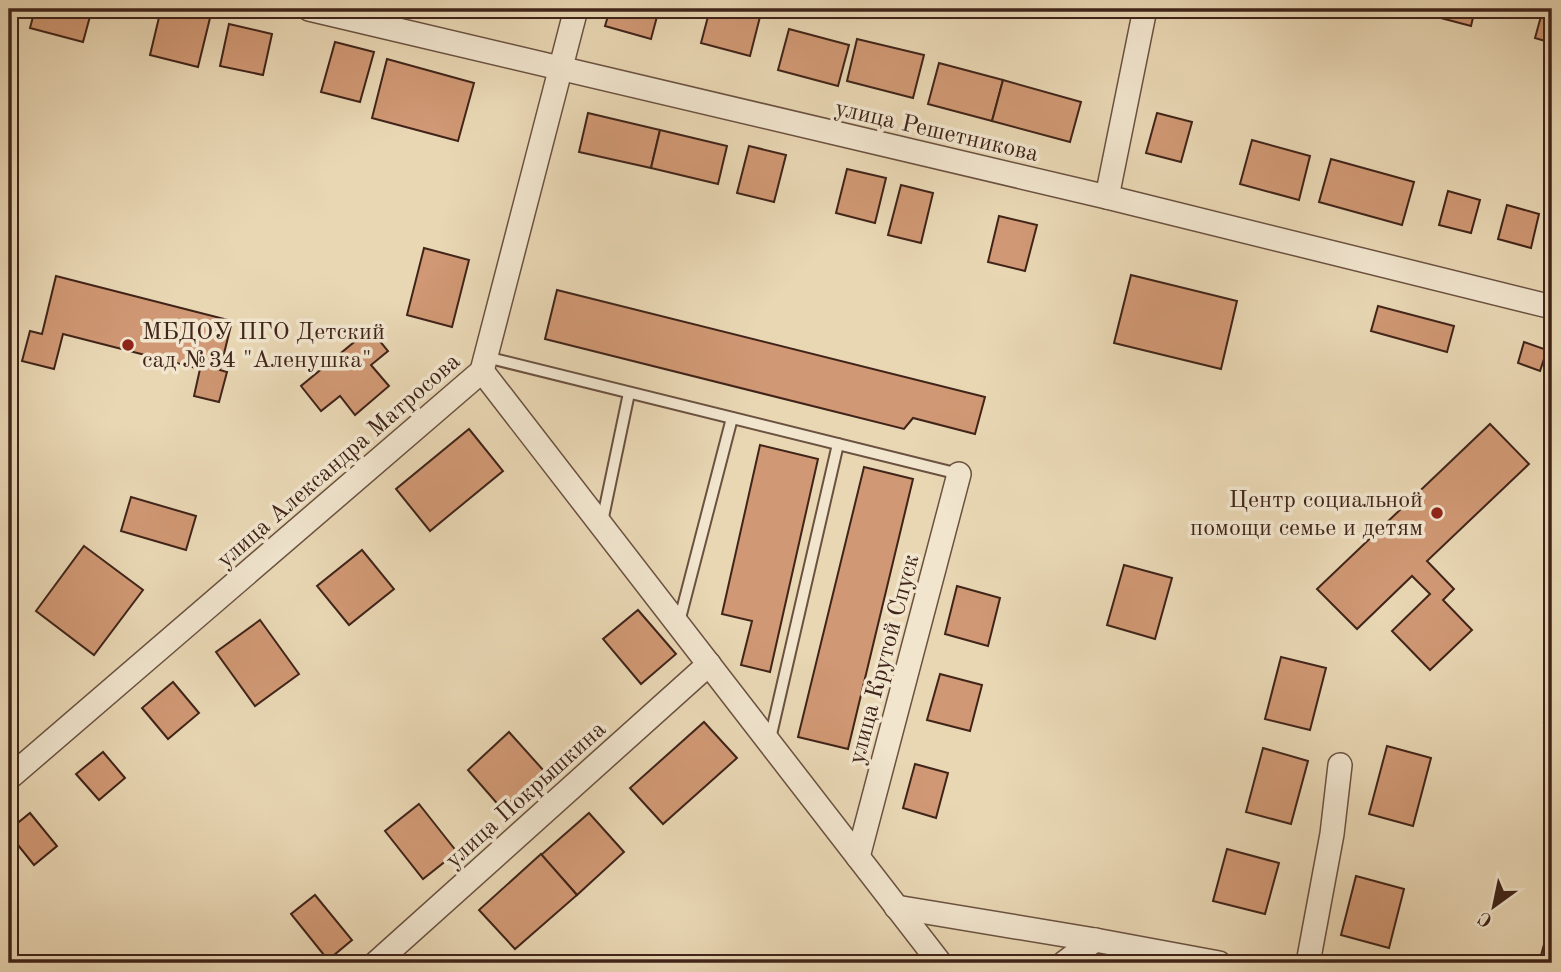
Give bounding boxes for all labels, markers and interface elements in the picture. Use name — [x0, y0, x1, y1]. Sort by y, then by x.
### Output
street label: улица Решетникова — [832, 97, 1041, 167]
place label: МБДОУ ПГО Детский сад №34 "Аленушка" — [142, 321, 385, 373]
marker: МБДОУ ПГО Детский сад №34 "Аленушка" — [120, 337, 136, 353]
street label: улица Александра Матросова — [213, 350, 465, 573]
place label: Центр социальной помощи семье и детям — [1190, 489, 1423, 541]
marker: Центр социальной помощи семье и детям — [1429, 505, 1445, 521]
street label: улица Крутой Спуск — [845, 552, 925, 767]
street label: улица Покрышкина — [442, 717, 611, 873]
north arrow — [1460, 870, 1530, 940]
text: С — [1476, 907, 1497, 930]

